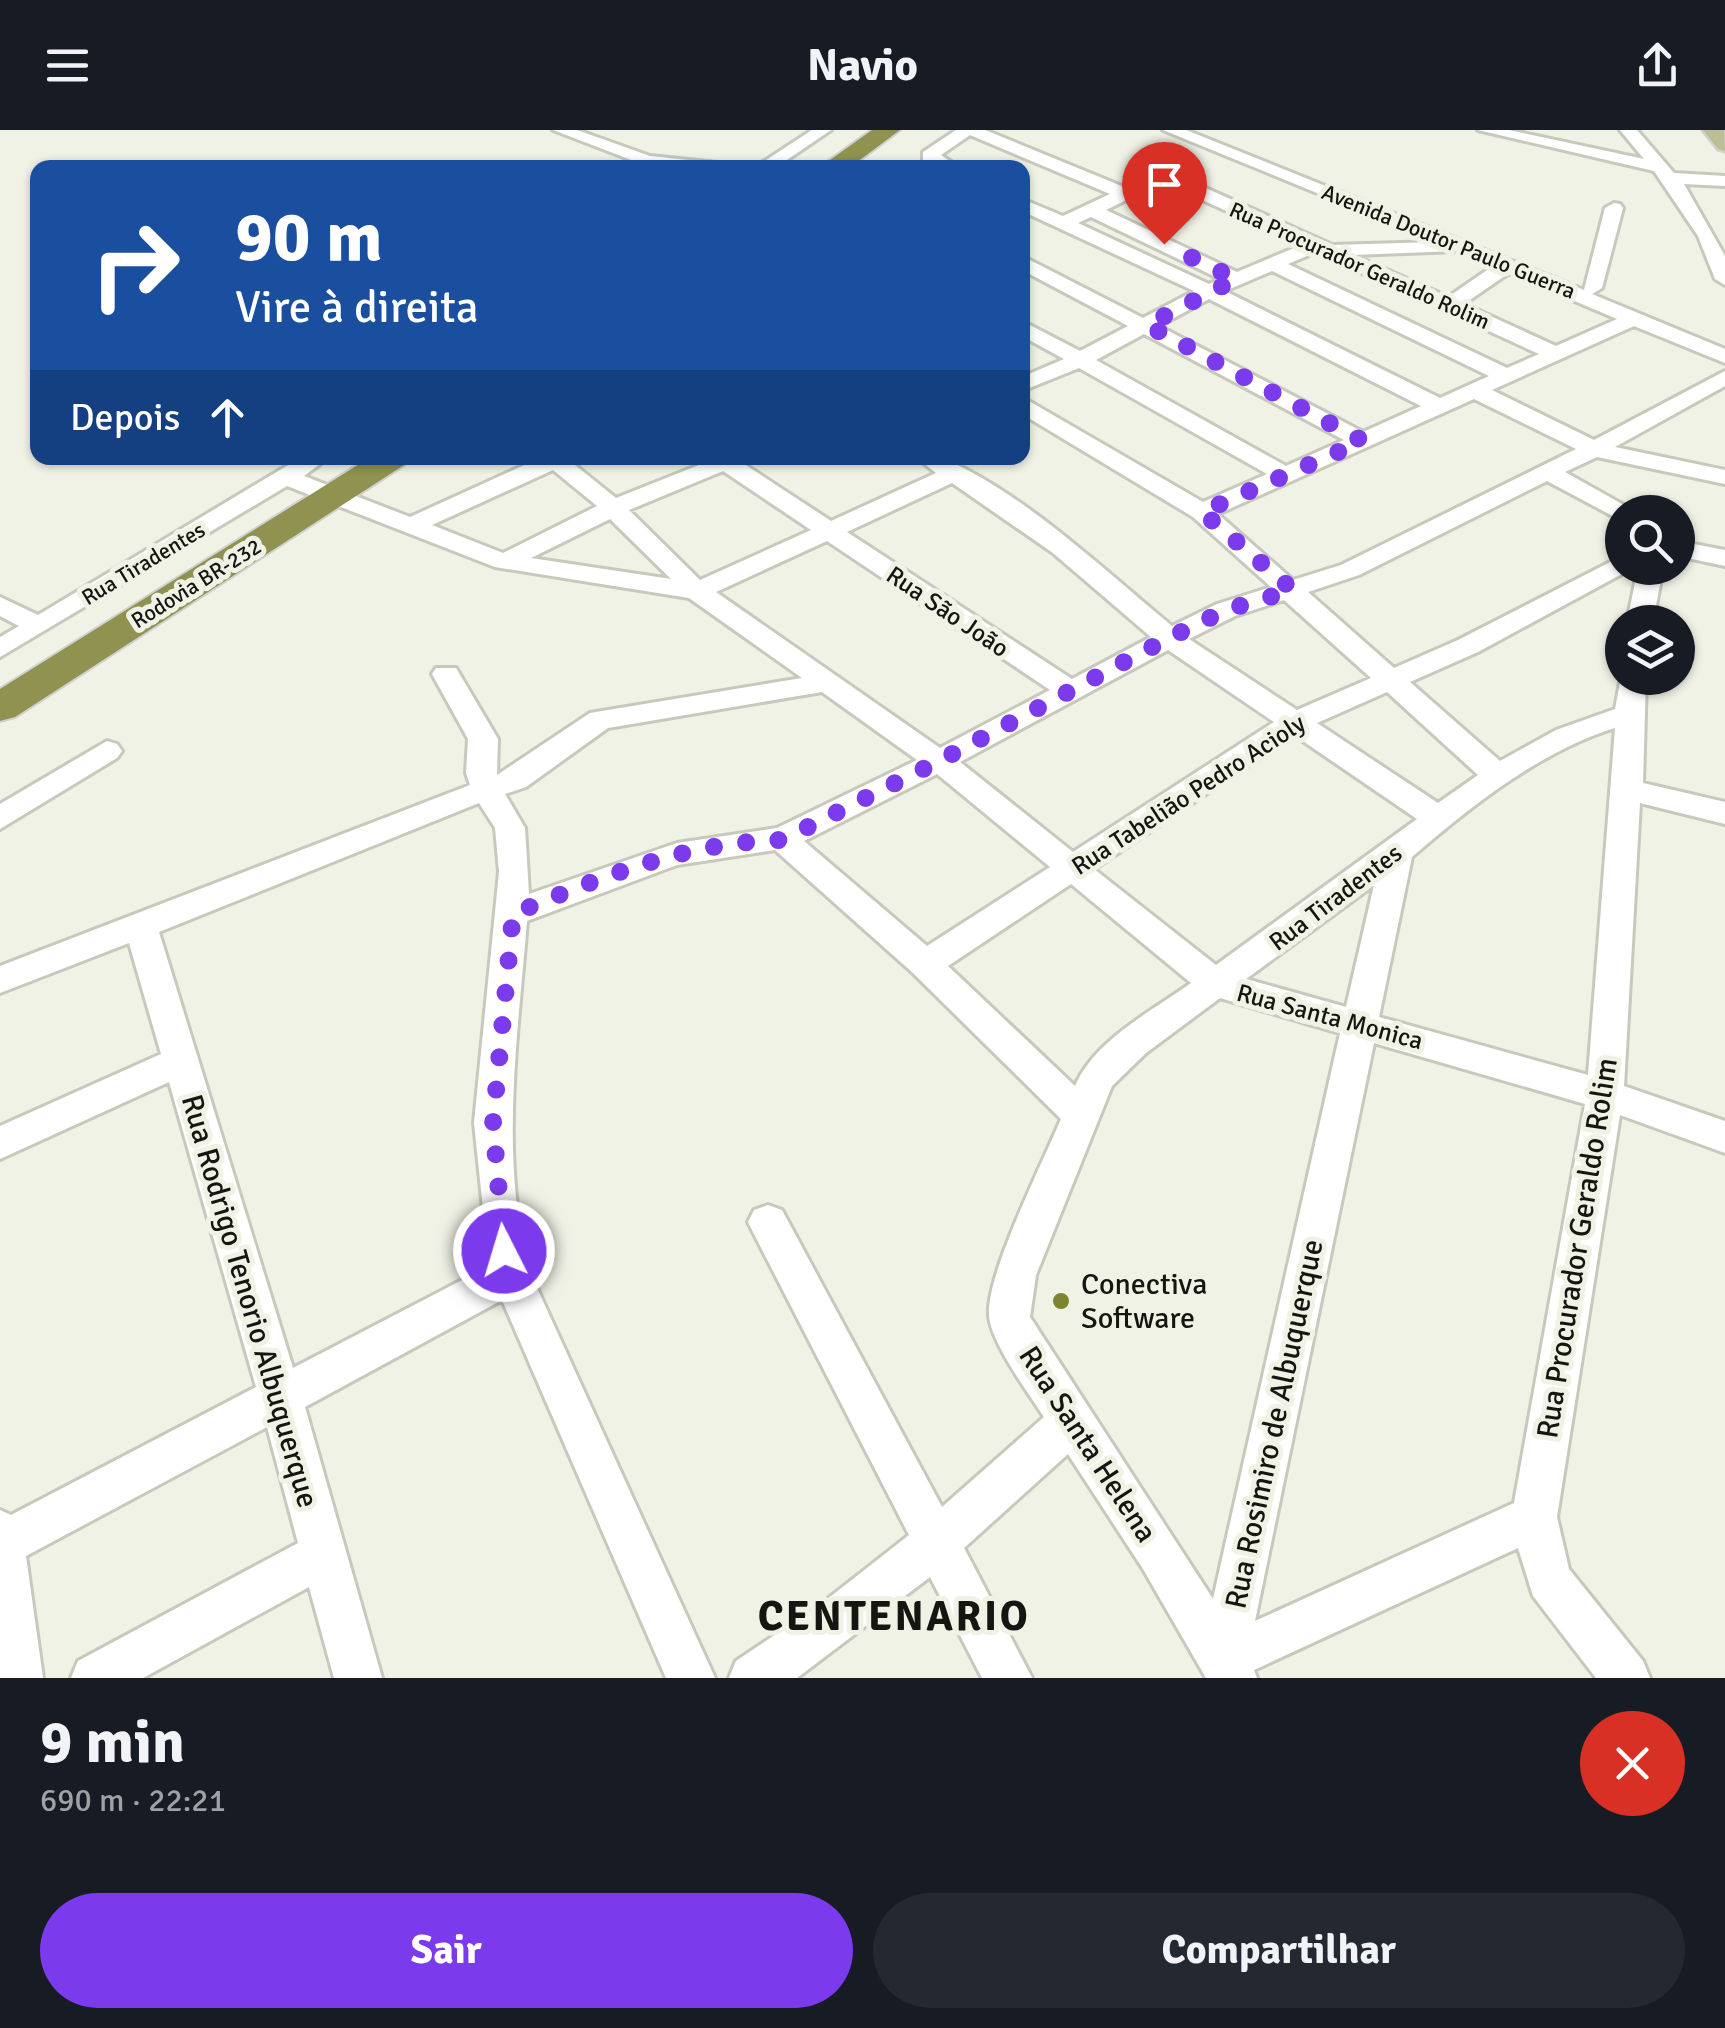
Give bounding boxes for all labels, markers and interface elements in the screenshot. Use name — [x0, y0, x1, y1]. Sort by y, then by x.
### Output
icon: menu — [40, 38, 95, 93]
text: Navio — [807, 38, 918, 93]
icon: share — [1630, 38, 1685, 93]
pin — [1122, 142, 1207, 245]
icon: arrive — [1137, 157, 1192, 212]
street label: Avenida Doutor Paulo Guerra — [1318, 178, 1580, 305]
text: 90 m — [235, 194, 383, 280]
street label: Rua Procurador Geraldo Rolim — [1225, 196, 1494, 335]
icon: right — [70, 200, 200, 330]
text: Vire à direita — [235, 280, 479, 335]
icon: ahead — [200, 390, 255, 445]
text: Depois — [70, 394, 180, 441]
map controls — [1605, 495, 1695, 695]
button: search — [1605, 495, 1695, 585]
street label: Rua Tiradentes — [77, 516, 210, 611]
street label: Rodovia BR-232 — [126, 533, 266, 634]
street label: Rua São João — [881, 559, 1015, 664]
button: layers — [1605, 605, 1695, 695]
street label: Rua Tabelião Pedro Acioly — [1066, 707, 1311, 882]
street label: Rua Tiradentes — [1263, 837, 1408, 957]
street label: Rua Santa Monica — [1233, 977, 1426, 1056]
street label: Rua Procurador Geraldo Rolim — [1529, 1055, 1626, 1441]
street label: Rua Rodrigo Tenorio Albuquerque — [173, 1090, 326, 1512]
position arrow — [452, 1199, 556, 1303]
street label: Rua Rosimiro de Albuquerque — [1217, 1236, 1332, 1612]
place label: Conectiva Software — [1081, 1266, 1207, 1337]
marker: Conectiva Software — [1050, 1290, 1072, 1312]
street label: Rua Santa Helena — [1010, 1339, 1165, 1549]
district label: CENTENARIO — [758, 1591, 1030, 1642]
text: 9 min — [40, 1706, 185, 1780]
button: close — [1580, 1711, 1685, 1816]
text: 690 m · 22:21 — [40, 1781, 226, 1820]
button: Sair — [40, 1893, 853, 2008]
button: Compartilhar — [873, 1893, 1685, 2008]

